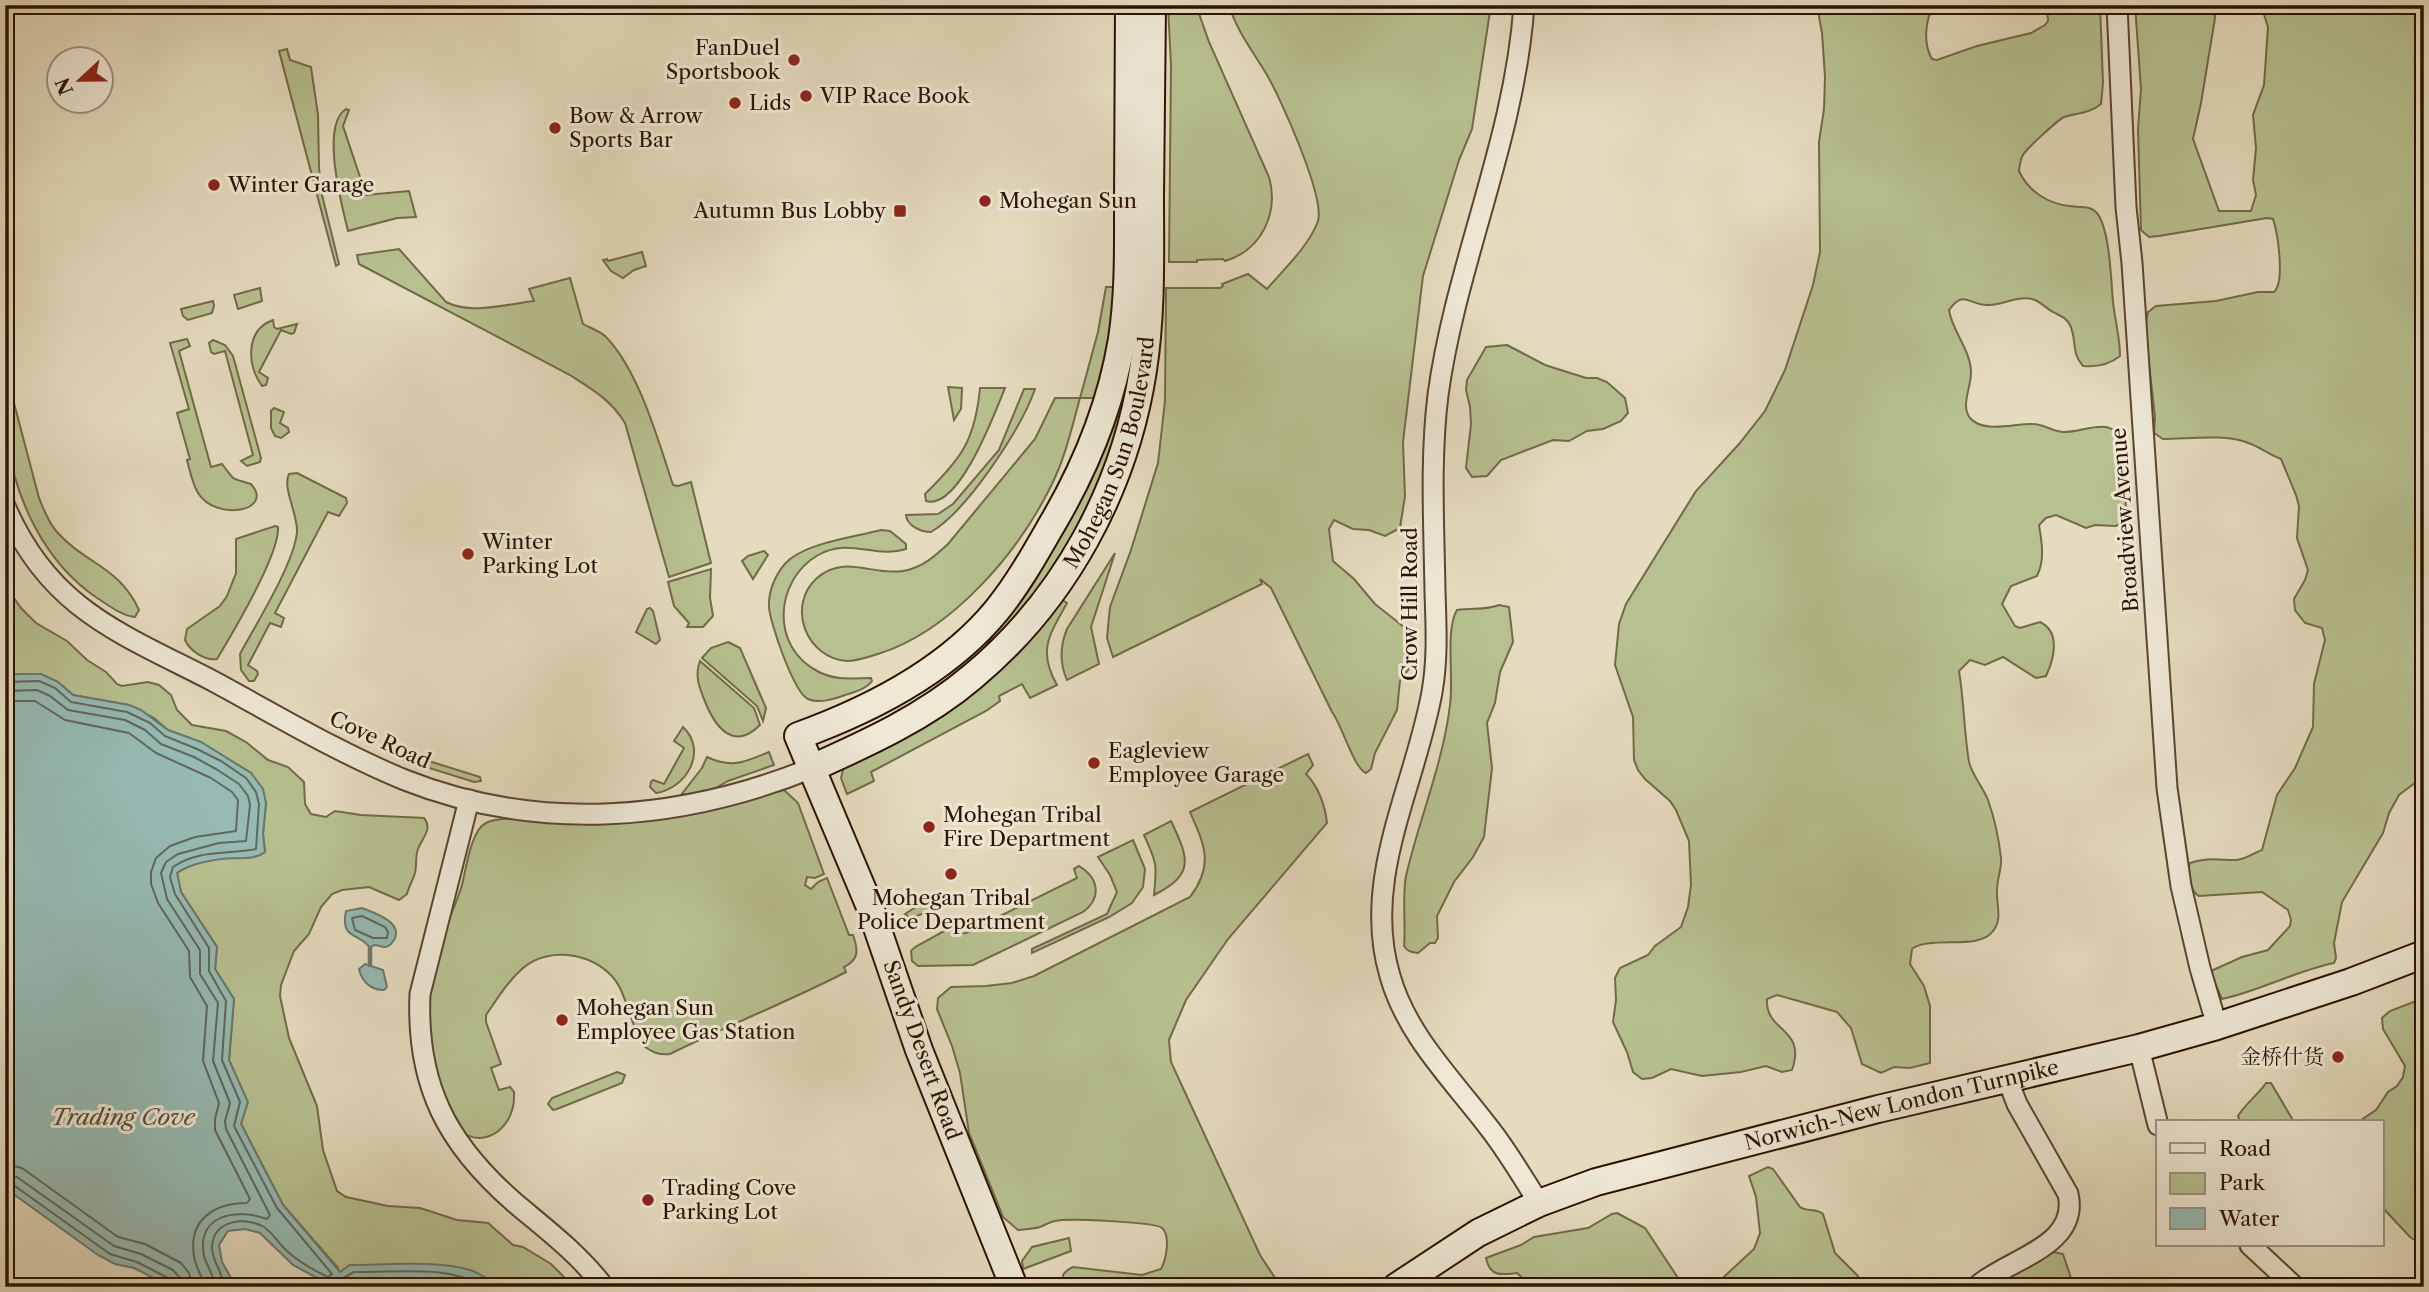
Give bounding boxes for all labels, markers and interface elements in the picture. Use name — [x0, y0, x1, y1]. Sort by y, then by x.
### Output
place label: FanDuel Sportsbook — [666, 35, 781, 84]
north arrow — [46, 46, 116, 116]
marker: FanDuel Sportsbook — [786, 52, 802, 68]
text: N — [51, 74, 78, 98]
place label: VIP Race Book — [819, 83, 970, 108]
marker: VIP Race Book — [798, 88, 814, 104]
place label: Lids — [749, 90, 791, 115]
marker: Lids — [727, 95, 743, 111]
place label: Bow & Arrow Sports Bar — [569, 103, 703, 152]
marker: Bow & Arrow Sports Bar — [547, 120, 563, 136]
place label: Winter Garage — [227, 172, 374, 197]
marker: Winter Garage — [206, 177, 222, 193]
place label: Mohegan Sun — [999, 188, 1137, 213]
marker: Mohegan Sun — [977, 193, 993, 209]
place label: Autumn Bus Lobby — [693, 198, 886, 223]
marker: Autumn Bus Lobby — [892, 203, 908, 219]
street label: Mohegan Sun Boulevard — [1058, 335, 1159, 573]
street label: Broadview Avenue — [2106, 427, 2143, 613]
street label: Crow Hill Road — [1397, 527, 1422, 681]
place label: Winter Parking Lot — [481, 529, 598, 578]
marker: Winter Parking Lot — [460, 546, 476, 562]
street label: Cove Road — [326, 705, 435, 774]
place label: Eagleview Employee Garage — [1108, 738, 1284, 787]
marker: Eagleview Employee Garage — [1086, 755, 1102, 771]
place label: Mohegan Tribal Fire Department — [943, 802, 1110, 851]
marker: Mohegan Tribal Fire Department — [921, 819, 937, 835]
marker: Mohegan Tribal Police Department — [943, 866, 959, 882]
place label: Mohegan Tribal Police Department — [857, 885, 1046, 934]
street label: Sandy Desert Road — [878, 957, 967, 1143]
place label: Mohegan Sun Employee Gas Station — [576, 995, 795, 1044]
marker: Mohegan Sun Employee Gas Station — [554, 1012, 570, 1028]
place label: 金桥什货 — [2240, 1044, 2324, 1069]
marker: 金桥什货 — [2330, 1049, 2346, 1065]
street label: Norwich-New London Turnpike — [1742, 1054, 2061, 1155]
water label: Trading Cove — [51, 1103, 196, 1131]
legend — [2156, 1120, 2384, 1246]
text: Road — [2219, 1136, 2271, 1161]
text: Park — [2219, 1170, 2265, 1195]
place label: Trading Cove Parking Lot — [662, 1175, 796, 1224]
marker: Trading Cove Parking Lot — [640, 1192, 656, 1208]
text: Water — [2218, 1206, 2279, 1231]

